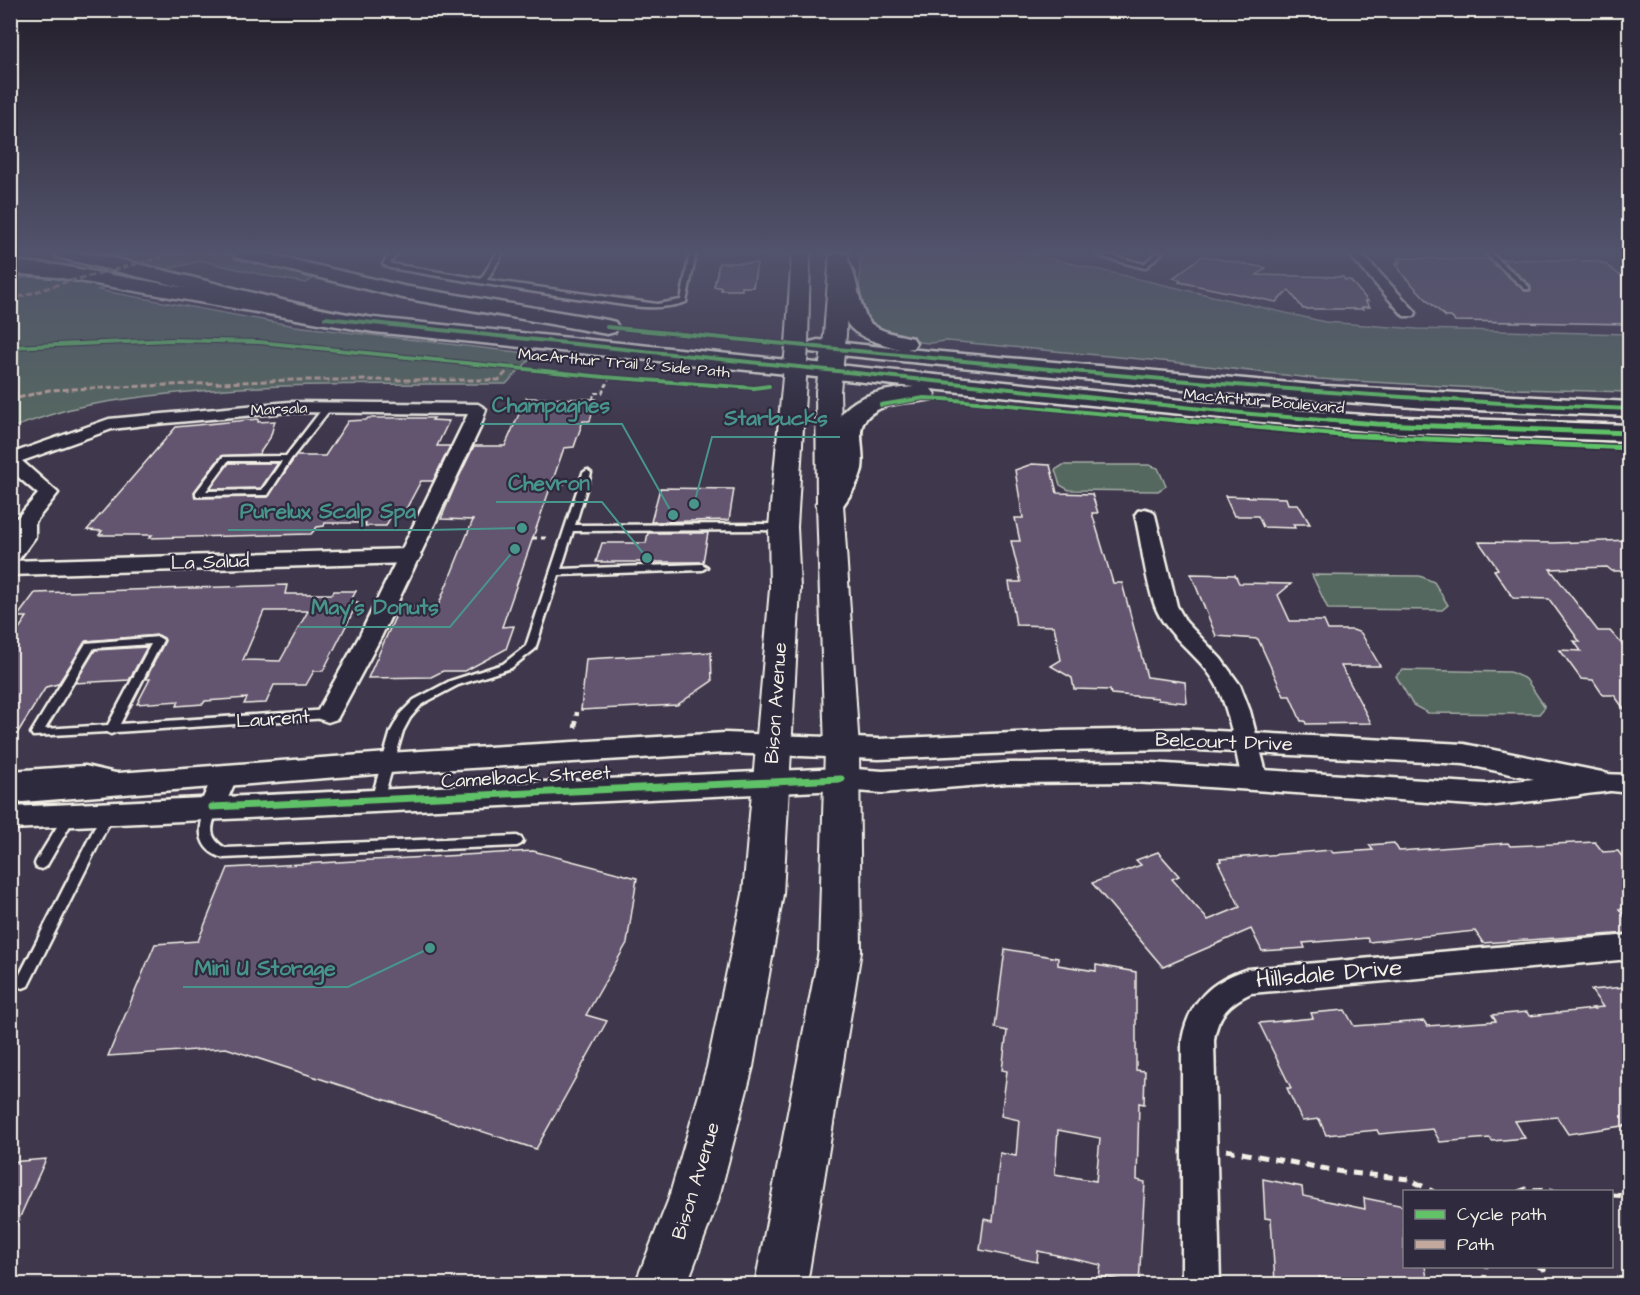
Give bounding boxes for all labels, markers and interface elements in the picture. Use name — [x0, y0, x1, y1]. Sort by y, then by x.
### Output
street label: MacArthur Trail & Side Path — [517, 343, 731, 383]
street label: MacArthur Boulevard — [1183, 383, 1345, 419]
callout: Champagnes — [480, 385, 622, 424]
text: Champagnes — [492, 391, 610, 422]
street label: Marsala — [250, 397, 308, 421]
callout: Starbucks — [712, 398, 840, 437]
text: Starbucks — [723, 404, 828, 433]
callout: Chevron — [496, 463, 602, 502]
text: Chevron — [508, 469, 590, 498]
callout: Purelux Scalp Spa — [228, 491, 428, 530]
text: Purelux Scalp Spa — [240, 497, 416, 527]
street label: La Salud — [170, 547, 250, 577]
callout: May’s Donuts — [299, 588, 450, 627]
text: May’s Donuts — [311, 593, 439, 625]
street label: Bison Avenue — [758, 641, 794, 765]
street label: Laurent — [235, 702, 311, 736]
street label: Belcourt Drive — [1155, 726, 1293, 758]
street label: Camelback Street — [440, 759, 612, 795]
callout: Mini U Storage — [183, 948, 348, 987]
street label: Hillsdale Drive — [1255, 951, 1403, 997]
text: Mini U Storage — [194, 954, 336, 985]
street label: Bison Avenue — [665, 1119, 727, 1243]
legend — [1403, 1190, 1613, 1268]
text: Cycle path — [1457, 1202, 1546, 1228]
text: Path — [1457, 1232, 1494, 1257]

